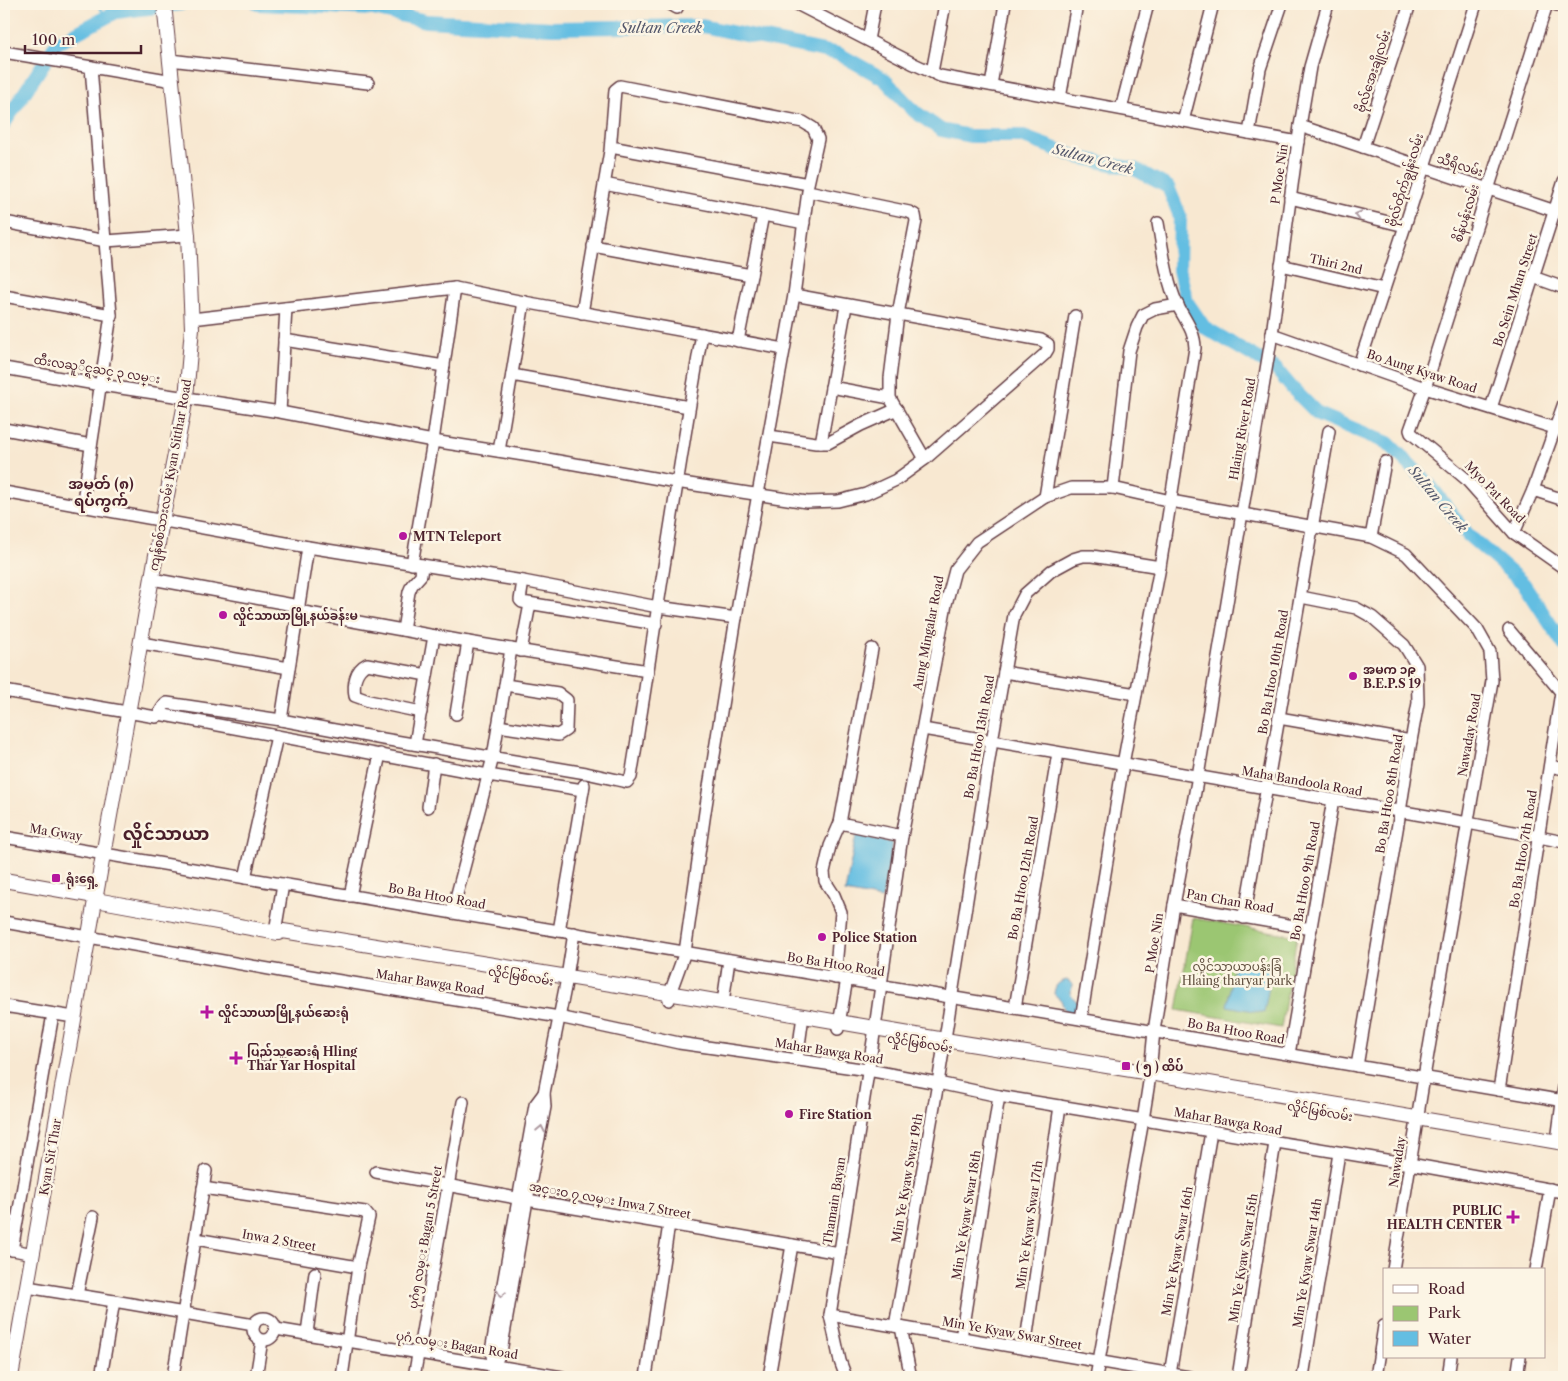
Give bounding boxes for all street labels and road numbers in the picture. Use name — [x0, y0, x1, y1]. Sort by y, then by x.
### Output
street label: ဗိုလ်အေးချိုလမ်း — [1352, 27, 1396, 115]
street label: ဗိုလ်တိုက်ချွန်းလမ်း — [1383, 131, 1430, 230]
street label: P Moe Nin — [1267, 142, 1291, 205]
street label: သီရိလမ်း — [1434, 150, 1485, 182]
street label: စိန်ပန်းလမ်း — [1449, 182, 1485, 245]
street label: Bo Sein Mhan Street — [1490, 231, 1541, 348]
street label: Thiri 2nd — [1308, 251, 1365, 278]
street label: Bo Aung Kyaw Road — [1365, 346, 1479, 396]
street label: ထီးလႀူိင္ရႀင္ ၃ လမ္း — [32, 351, 161, 390]
street label: Hlaing River Road — [1226, 376, 1259, 481]
street label: ကျန်စစ်သားလမ်း Kyan Sitthar Road — [145, 377, 197, 572]
street label: Myo Pat Road — [1462, 458, 1529, 526]
street label: Aung Mingalar Road — [909, 574, 947, 693]
street label: Bo Ba Htoo 10th Road — [1255, 608, 1291, 735]
street label: Bo Ba Htoo 13th Road — [961, 673, 997, 800]
street label: Nawaday Road — [1454, 692, 1484, 778]
street label: Bo Ba Htoo 8th Road — [1372, 733, 1406, 855]
street label: Maha Bandoola Road — [1241, 763, 1364, 799]
street label: Bo Ba Htoo 7th Road — [1506, 788, 1540, 909]
street label: Bo Ba Htoo 12th Road — [1005, 814, 1041, 941]
street label: Ma Gway — [28, 820, 84, 844]
street label: Bo Ba Htoo 9th Road — [1287, 820, 1323, 942]
street label: Bo Ba Htoo Road — [387, 880, 488, 912]
street label: Pan Chan Road — [1185, 886, 1275, 916]
street label: P Moe Nin — [1142, 911, 1166, 974]
street label: Bo Ba Htoo Road — [786, 949, 887, 979]
street label: လှိုင်မြစ်လမ်း — [487, 962, 555, 992]
street label: Mahar Bawga Road — [375, 966, 486, 998]
street label: Bo Ba Htoo Road — [1186, 1015, 1287, 1047]
street label: လှိုင်မြစ်လမ်း — [886, 1029, 954, 1059]
street label: Mahar Bawga Road — [774, 1035, 885, 1067]
street label: လှိုင်မြစ်လမ်း — [1286, 1097, 1354, 1127]
street label: Mahar Bawga Road — [1173, 1104, 1284, 1138]
street label: Min Ye Kyaw Swar 19th — [888, 1112, 926, 1244]
street label: Kyan Sit Thar — [36, 1118, 64, 1196]
street label: Nawaday — [1386, 1135, 1408, 1189]
street label: Min Ye Kyaw Swar 18th — [948, 1148, 984, 1281]
street label: Thamain Bayan — [820, 1155, 848, 1246]
street label: Min Ye Kyaw Swar 17th — [1013, 1159, 1046, 1290]
street label: ပုဂံ၅ လမ္း Bagan 5 Street — [405, 1163, 448, 1310]
street label: အင္းဝ ၇ လမ္း Inwa 7 Street — [527, 1178, 693, 1225]
street label: Min Ye Kyaw Swar 16th — [1158, 1185, 1196, 1317]
street label: Min Ye Kyaw Swar 15th — [1225, 1192, 1261, 1324]
street label: Min Ye Kyaw Swar 14th — [1289, 1197, 1325, 1329]
street label: Inwa 2 Street — [241, 1226, 318, 1254]
street label: Min Ye Kyaw Swar Street — [941, 1313, 1084, 1353]
street label: ပုဂံ လမ္း Bagan Road — [395, 1328, 520, 1365]

